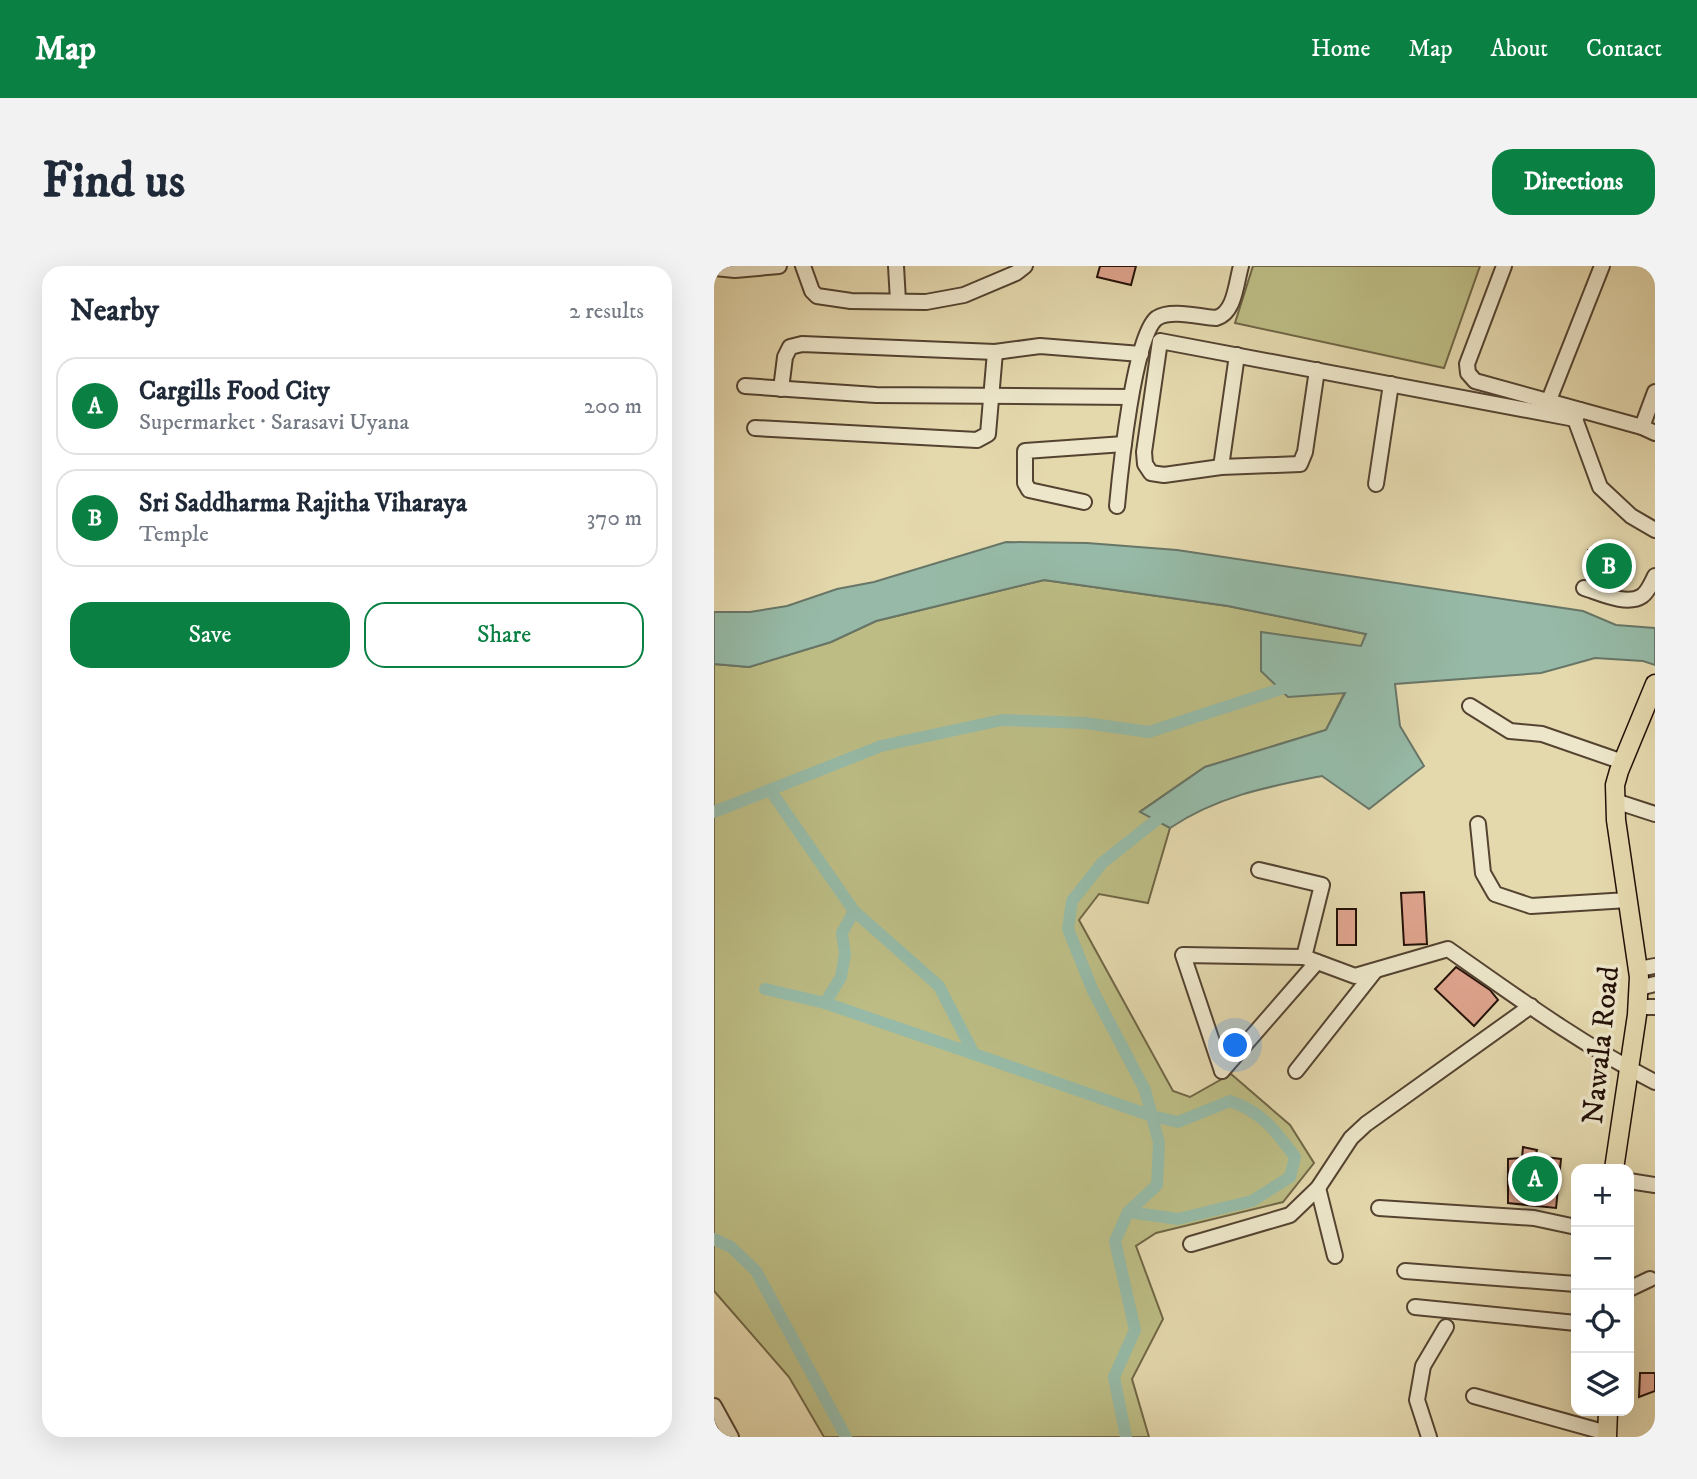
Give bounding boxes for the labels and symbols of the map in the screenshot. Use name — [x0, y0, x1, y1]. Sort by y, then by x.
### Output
pin: B — [1586, 540, 1632, 592]
street label: Nawala Road — [1575, 964, 1628, 1126]
your location — [1218, 1028, 1252, 1062]
pin: A — [1512, 1153, 1558, 1205]

